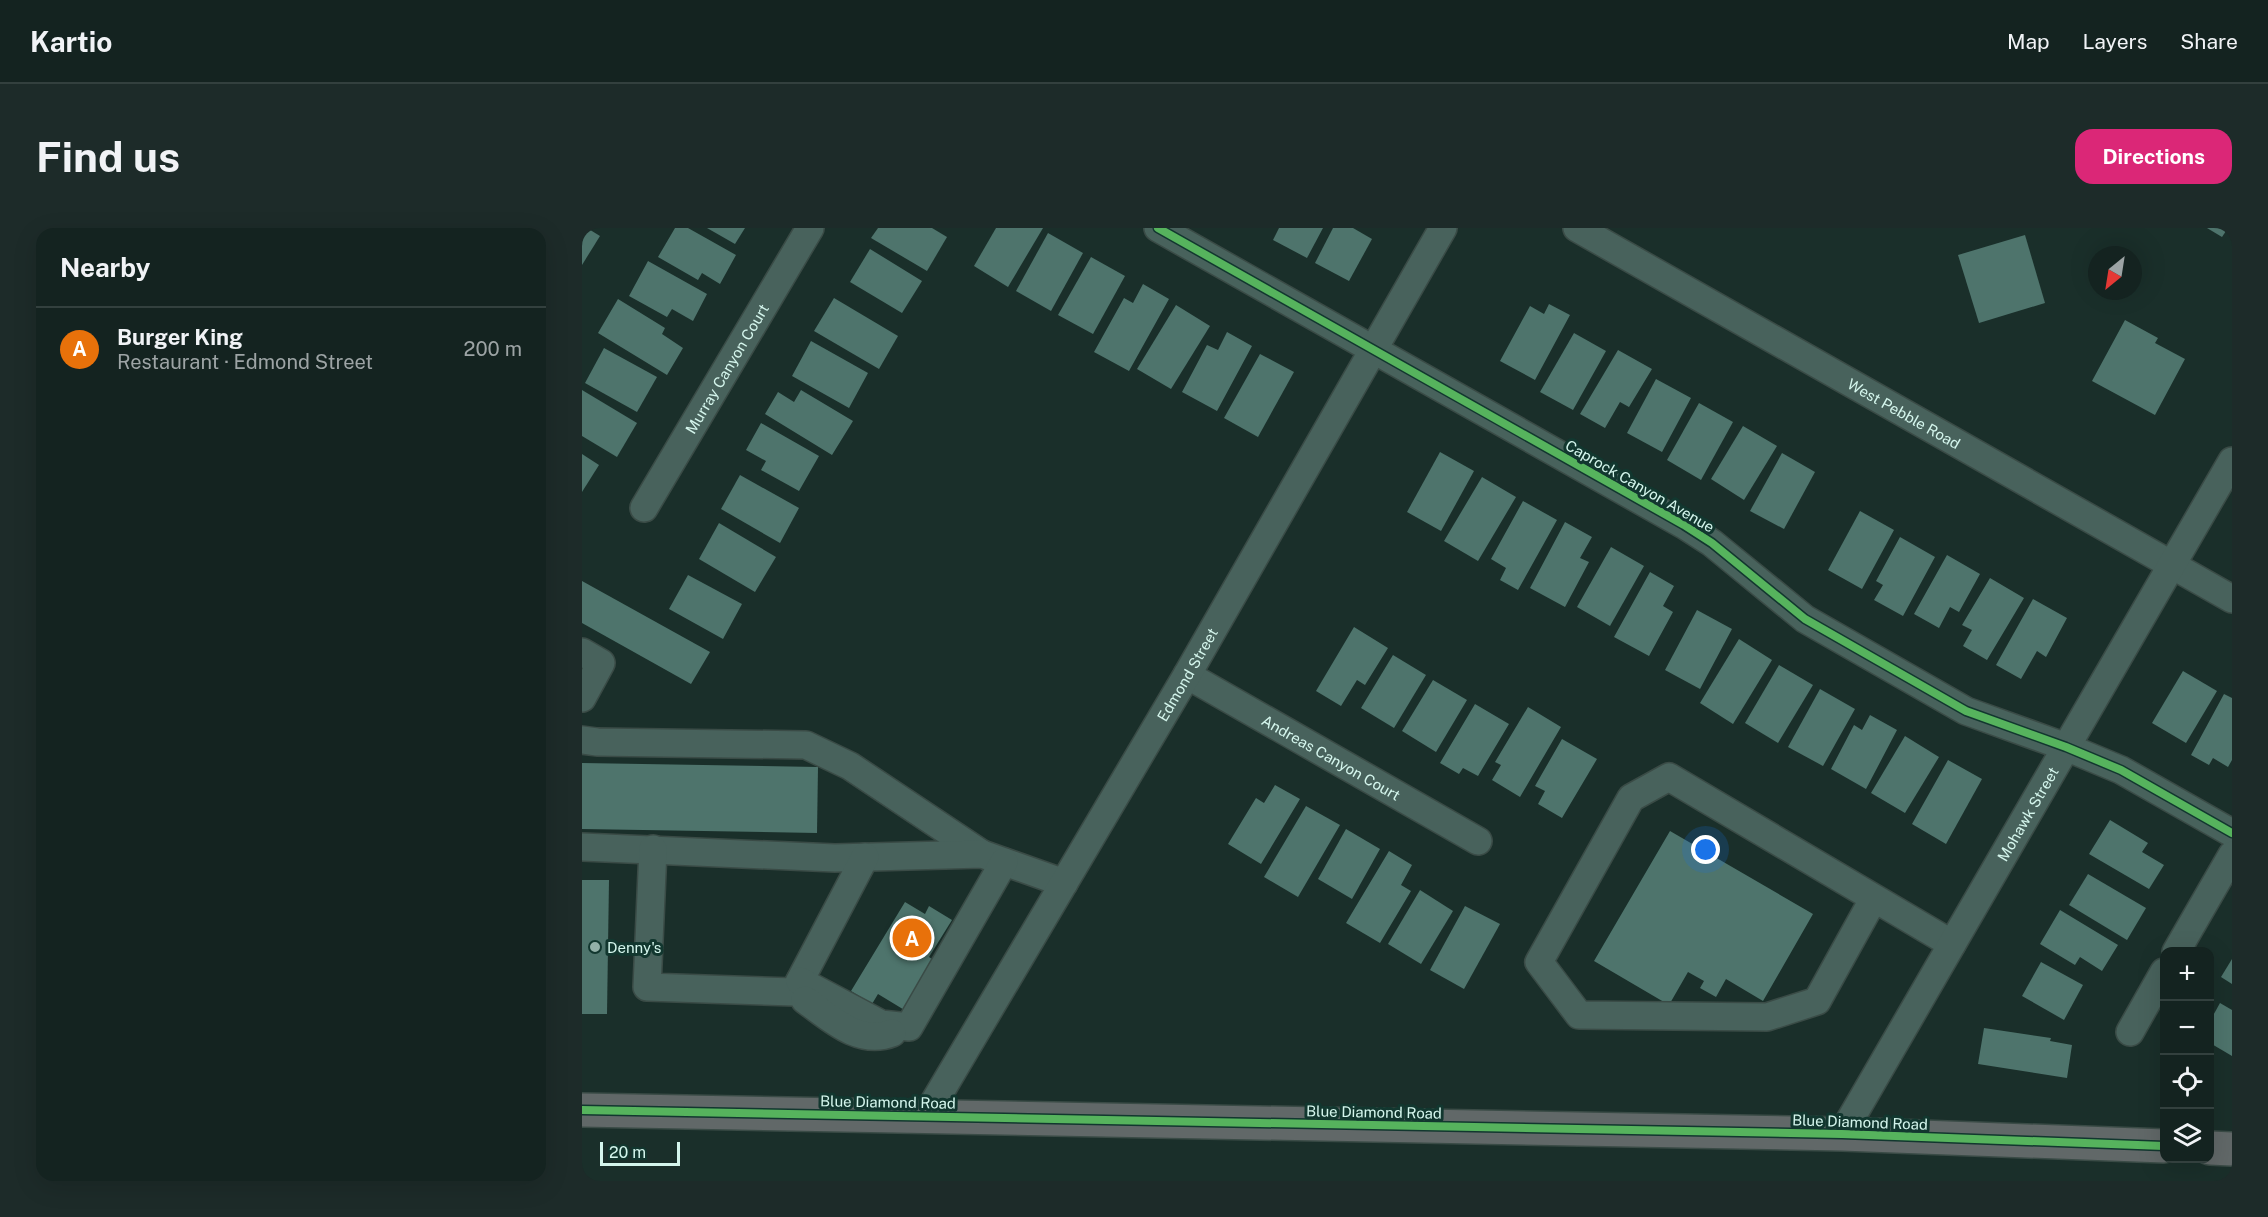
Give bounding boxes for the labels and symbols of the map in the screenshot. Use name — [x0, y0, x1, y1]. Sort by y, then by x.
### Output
north arrow — [2088, 246, 2142, 300]
street label: Murray Canyon Court — [682, 301, 772, 437]
street label: West Pebble Road — [1845, 375, 1963, 452]
street label: Caprock Canyon Avenue — [1563, 436, 1717, 536]
street label: Edmond Street — [1153, 625, 1221, 724]
street label: Andreas Canyon Court — [1259, 711, 1404, 804]
street label: Mohawk Street — [1994, 764, 2062, 864]
your location — [1691, 835, 1720, 864]
pin: A — [892, 916, 932, 960]
place label: Denny's — [607, 939, 661, 956]
marker: Denny's — [588, 940, 602, 954]
street label: Blue Diamond Road — [820, 1092, 956, 1112]
street label: Blue Diamond Road — [1306, 1102, 1442, 1122]
street label: Blue Diamond Road — [1792, 1111, 1928, 1133]
scale bar — [600, 1139, 680, 1166]

